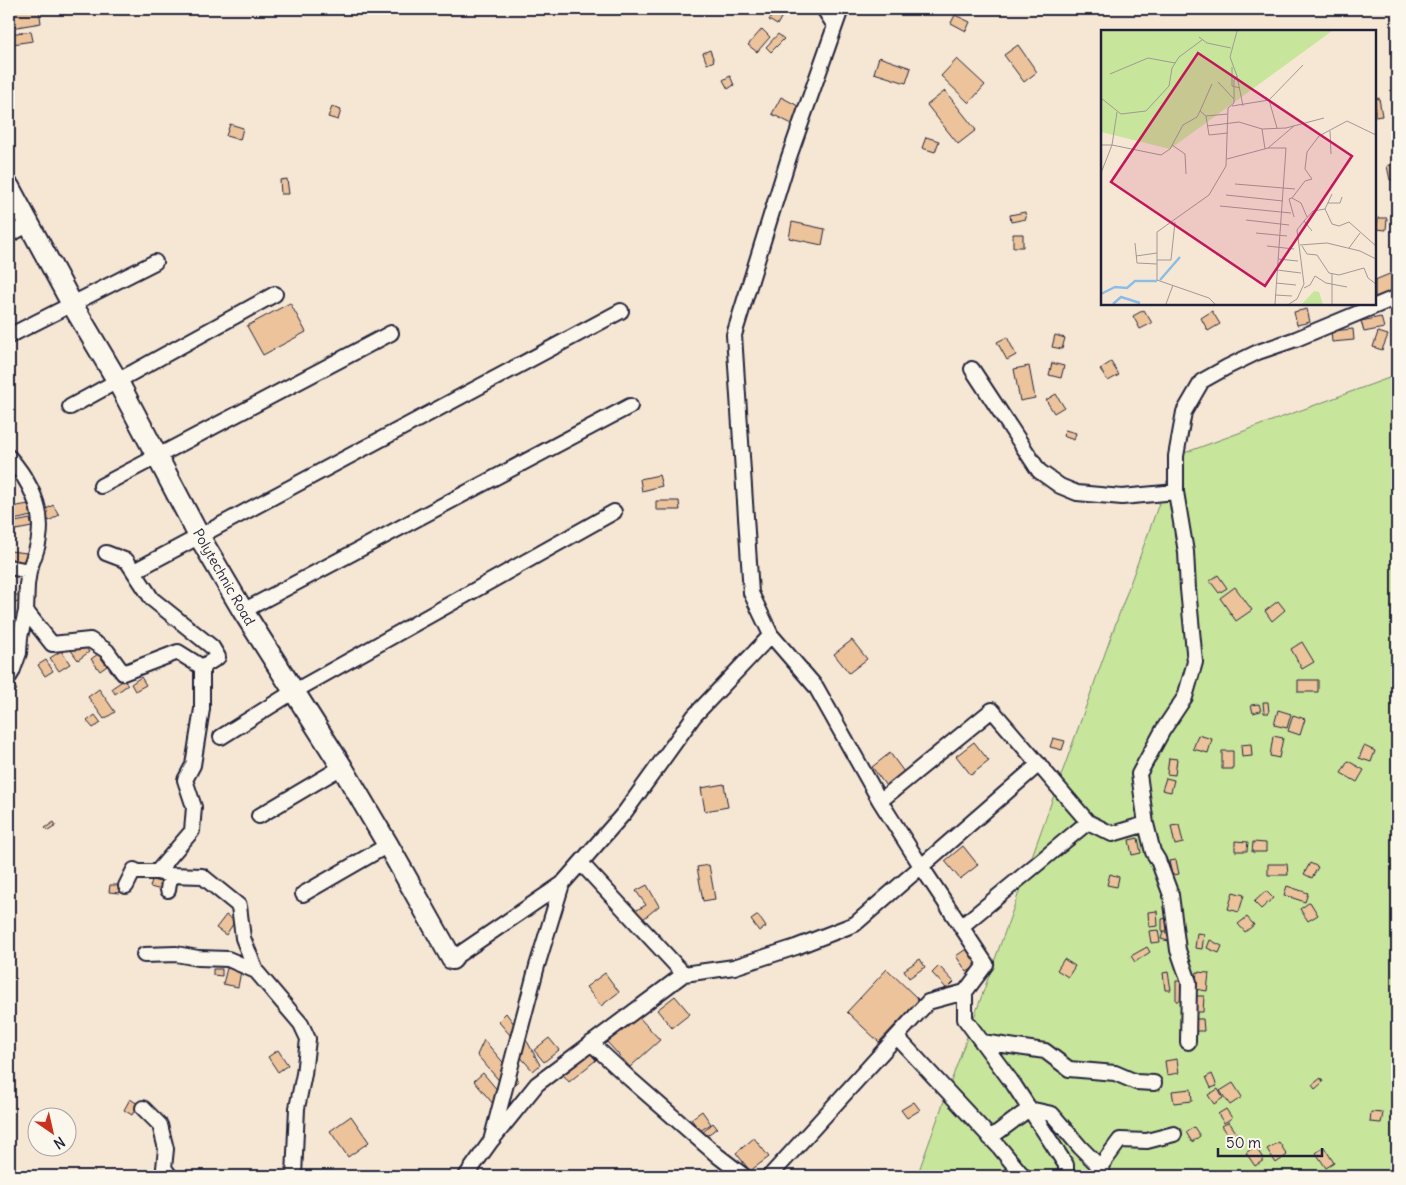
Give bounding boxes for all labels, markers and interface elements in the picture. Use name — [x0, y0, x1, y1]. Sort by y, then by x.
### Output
inset map — [1101, 30, 1376, 305]
street label: Polytechnic Road — [189, 525, 259, 629]
north arrow — [28, 1108, 78, 1158]
scale bar — [1218, 1125, 1322, 1157]
text: N — [50, 1133, 68, 1153]
text: 50 m — [1226, 1133, 1261, 1152]

